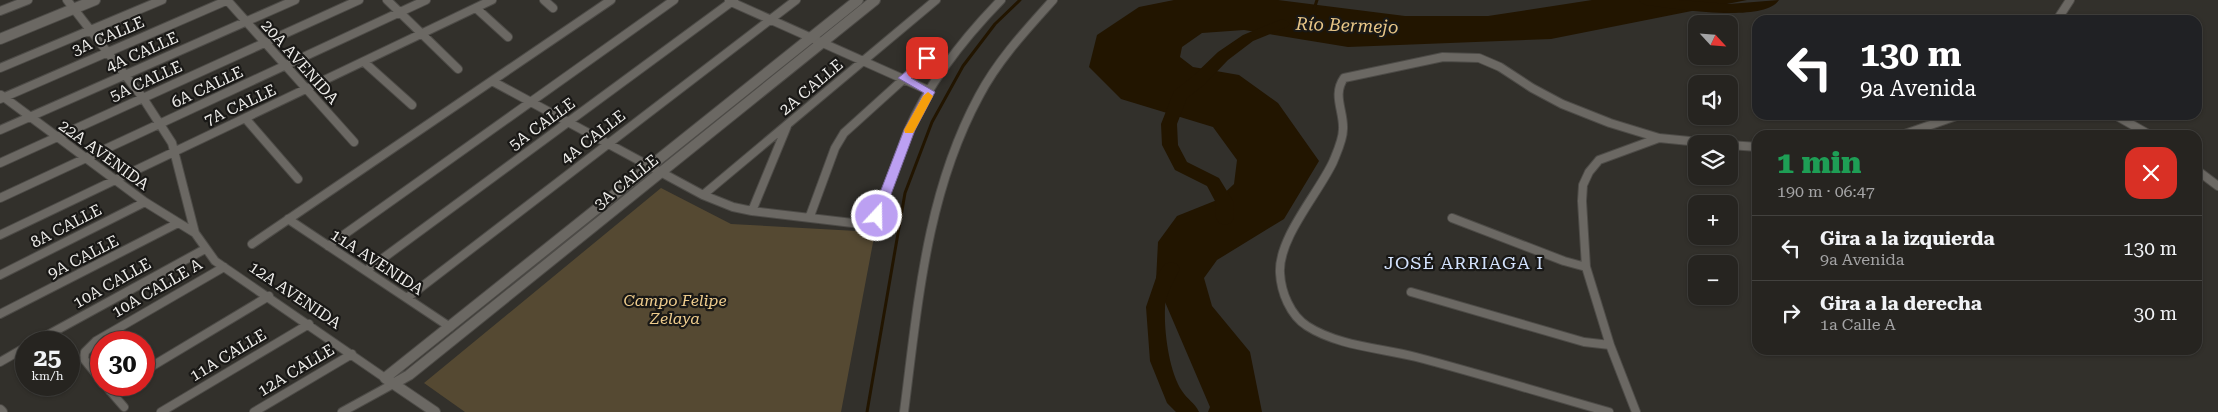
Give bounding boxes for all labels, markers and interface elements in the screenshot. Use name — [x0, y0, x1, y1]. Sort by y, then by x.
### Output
street label: 3A CALLE — [69, 12, 147, 60]
water label: Río Bermejo — [1294, 13, 1399, 37]
north arrow — [1688, 15, 1738, 65]
map controls — [1688, 15, 1738, 305]
street label: 20A AVENIDA — [257, 16, 343, 109]
street label: 4A CALLE — [103, 28, 181, 76]
text: 130 m — [1860, 34, 1961, 75]
icon: left — [1777, 35, 1842, 100]
pin — [906, 37, 948, 79]
icon: arrive — [913, 44, 941, 72]
street label: 2A CALLE — [775, 55, 847, 119]
street label: 5A CALLE — [107, 57, 185, 105]
street label: 6A CALLE — [168, 62, 246, 112]
button: sound — [1688, 75, 1738, 125]
text: 9a Avenida — [1860, 76, 1976, 101]
street label: 7A CALLE — [201, 80, 279, 130]
street label: 5A CALLE — [505, 94, 579, 154]
street label: 4A CALLE — [557, 106, 629, 168]
street label: 22A AVENIDA — [55, 116, 153, 195]
button: layers — [1688, 135, 1738, 185]
text: 1 min — [1777, 145, 1861, 180]
button: close — [2125, 147, 2177, 199]
street label: 3A CALLE — [590, 150, 662, 214]
text: 190 m · 06:47 — [1777, 182, 1875, 201]
position arrow — [850, 189, 902, 241]
button: + — [1688, 195, 1738, 245]
street label: 8A CALLE — [27, 200, 105, 252]
street label: 11A AVENIDA — [327, 225, 428, 300]
text: Gira a la izquierda — [1820, 227, 1995, 250]
street label: 9A CALLE — [44, 231, 122, 283]
icon: left — [1777, 234, 1805, 262]
text: 130 m — [2123, 237, 2177, 260]
text: 9a Avenida — [1820, 250, 1904, 269]
district label: JOSÉ ARRIAGA I — [1384, 252, 1544, 273]
street label: 10A CALLE — [70, 254, 154, 312]
street label: 10A CALLE A — [108, 254, 206, 322]
button: − — [1688, 255, 1738, 305]
street label: 12A AVENIDA — [245, 257, 345, 333]
park label: Campo Felipe Zelaya — [623, 291, 727, 328]
text: Gira a la derecha — [1820, 292, 1982, 315]
icon: right — [1777, 299, 1805, 327]
text: 30 m — [2134, 302, 2177, 325]
text: 1a Calle A — [1820, 315, 1896, 334]
street label: 11A CALLE — [186, 325, 270, 385]
speed limit sign: 30 — [90, 331, 155, 396]
street label: 12A CALLE — [254, 340, 338, 400]
text: 25 — [33, 343, 62, 372]
text: km/h — [31, 369, 64, 383]

